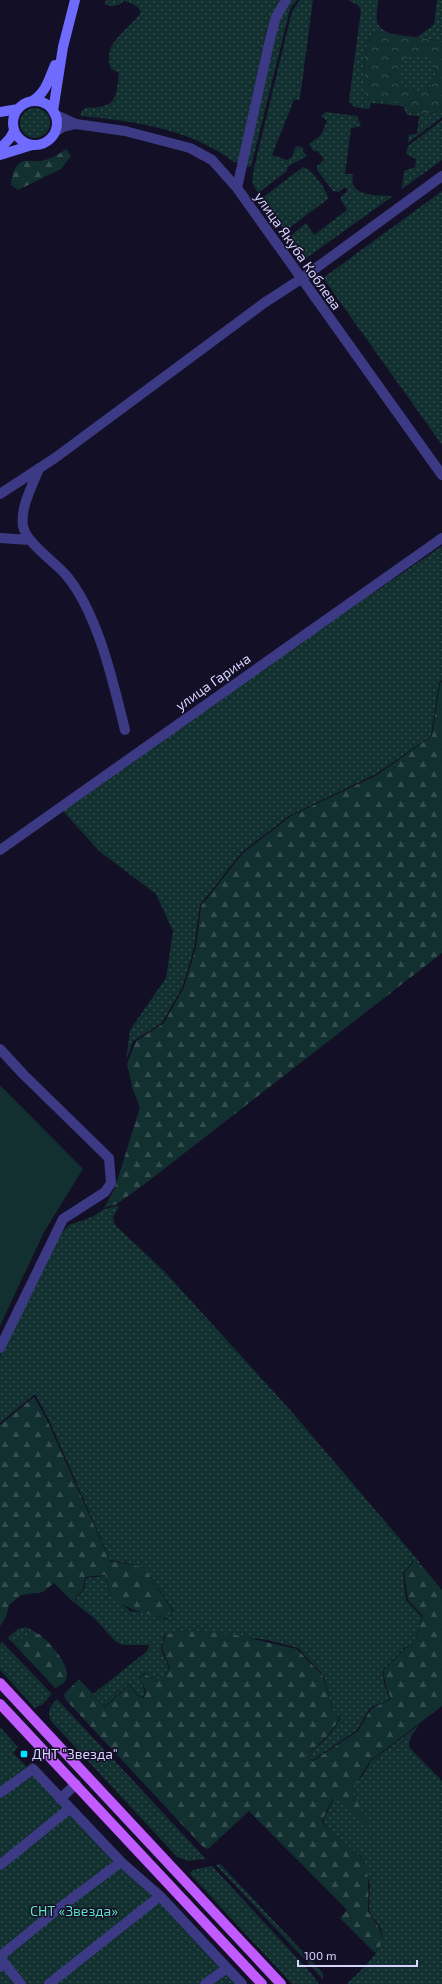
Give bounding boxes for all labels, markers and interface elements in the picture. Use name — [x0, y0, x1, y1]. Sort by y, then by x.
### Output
street label: улица Якуба Коблева — [251, 189, 345, 313]
street label: улица Гарина — [172, 649, 254, 714]
place label: ДНТ "Звезда" — [32, 1745, 118, 1762]
marker: ДНТ "Звезда" — [19, 1749, 29, 1759]
park label: СНТ «Звезда» — [30, 1902, 118, 1919]
scale bar — [298, 1942, 417, 1968]
text: 100 m — [304, 1948, 336, 1962]

